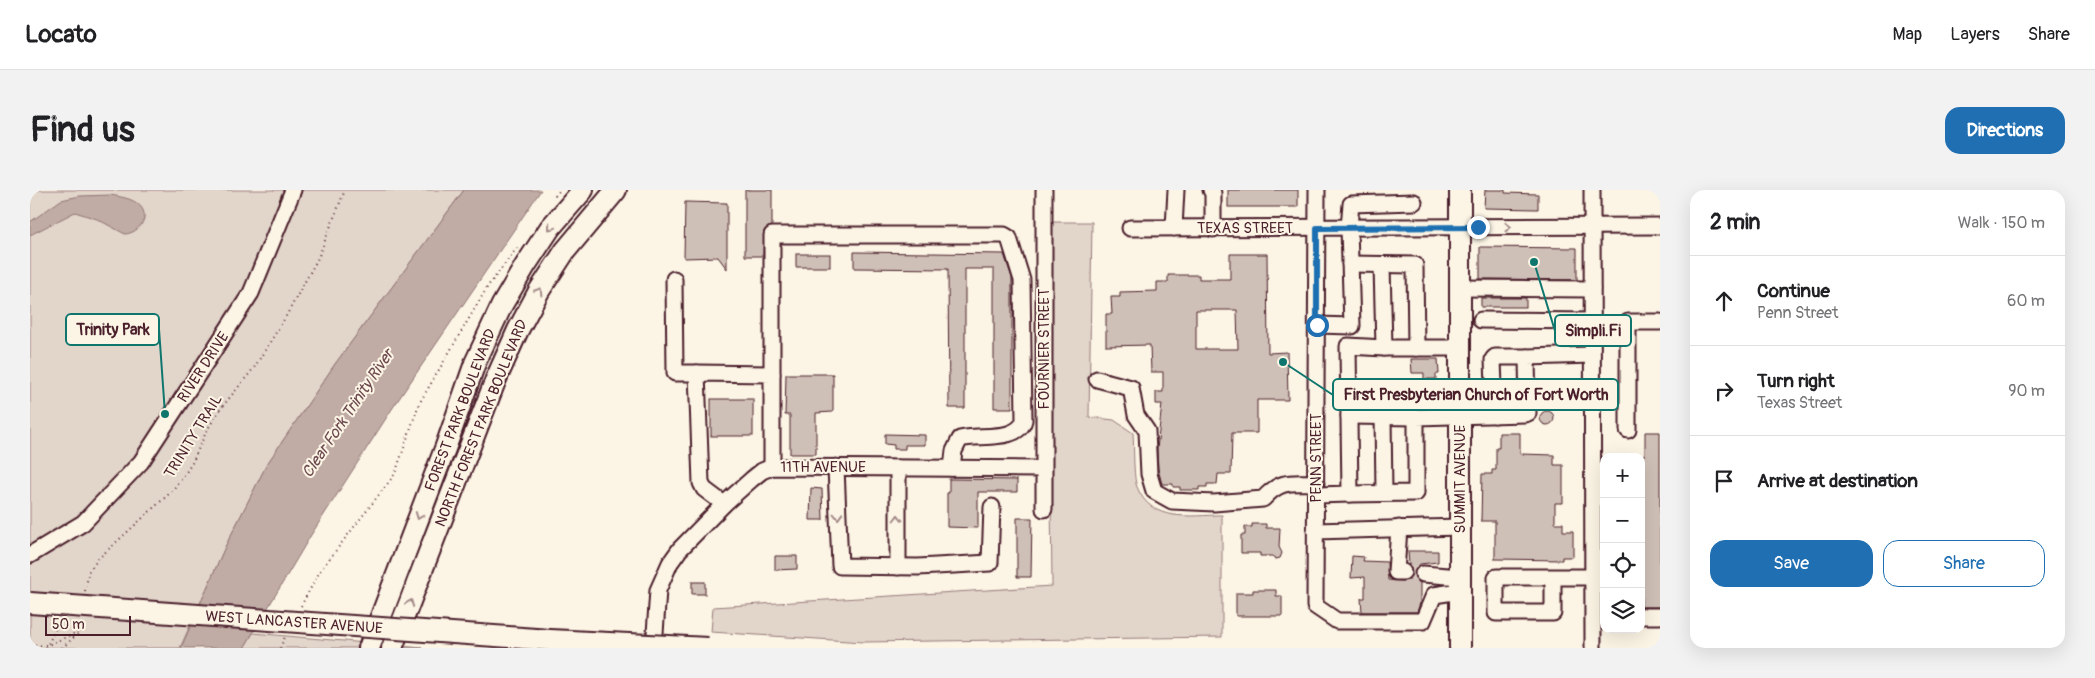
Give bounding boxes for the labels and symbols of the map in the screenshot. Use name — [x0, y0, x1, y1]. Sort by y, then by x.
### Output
route end — [1467, 216, 1490, 239]
street label: TEXAS STREET — [1197, 219, 1293, 238]
one-way arrow — [549, 221, 557, 230]
one-way arrow — [1504, 222, 1512, 232]
one-way arrow — [532, 288, 542, 297]
street label: FOURNIER STREET — [1035, 289, 1054, 409]
callout: Trinity Park — [66, 314, 159, 345]
route start — [1306, 314, 1329, 337]
callout: Simpli.Fi — [1555, 315, 1631, 346]
street label: NORTH FOREST PARK BOULEVARD — [431, 317, 532, 530]
text: Trinity Park — [75, 320, 150, 340]
text: Simpli.Fi — [1565, 321, 1621, 341]
street label: FOREST PARK BOULEVARD — [421, 326, 500, 494]
street label: RIVER DRIVE — [173, 328, 233, 406]
water label: Clear Fork Trinity River — [298, 344, 399, 481]
callout: First Presbyterian Church of Fort Worth — [1333, 379, 1618, 410]
text: First Presbyterian Church of Fort Worth — [1343, 385, 1609, 405]
street label: TRINITY TRAIL — [160, 391, 227, 482]
street label: PENN STREET — [1307, 413, 1326, 503]
street label: SUMMIT AVENUE — [1451, 424, 1470, 533]
street label: 11TH AVENUE — [780, 458, 866, 477]
one-way arrow — [415, 512, 425, 520]
one-way arrow — [832, 512, 843, 520]
one-way arrow — [893, 514, 903, 522]
one-way arrow — [404, 599, 414, 607]
street label: WEST LANCASTER AVENUE — [205, 607, 384, 638]
scale bar — [45, 613, 131, 636]

